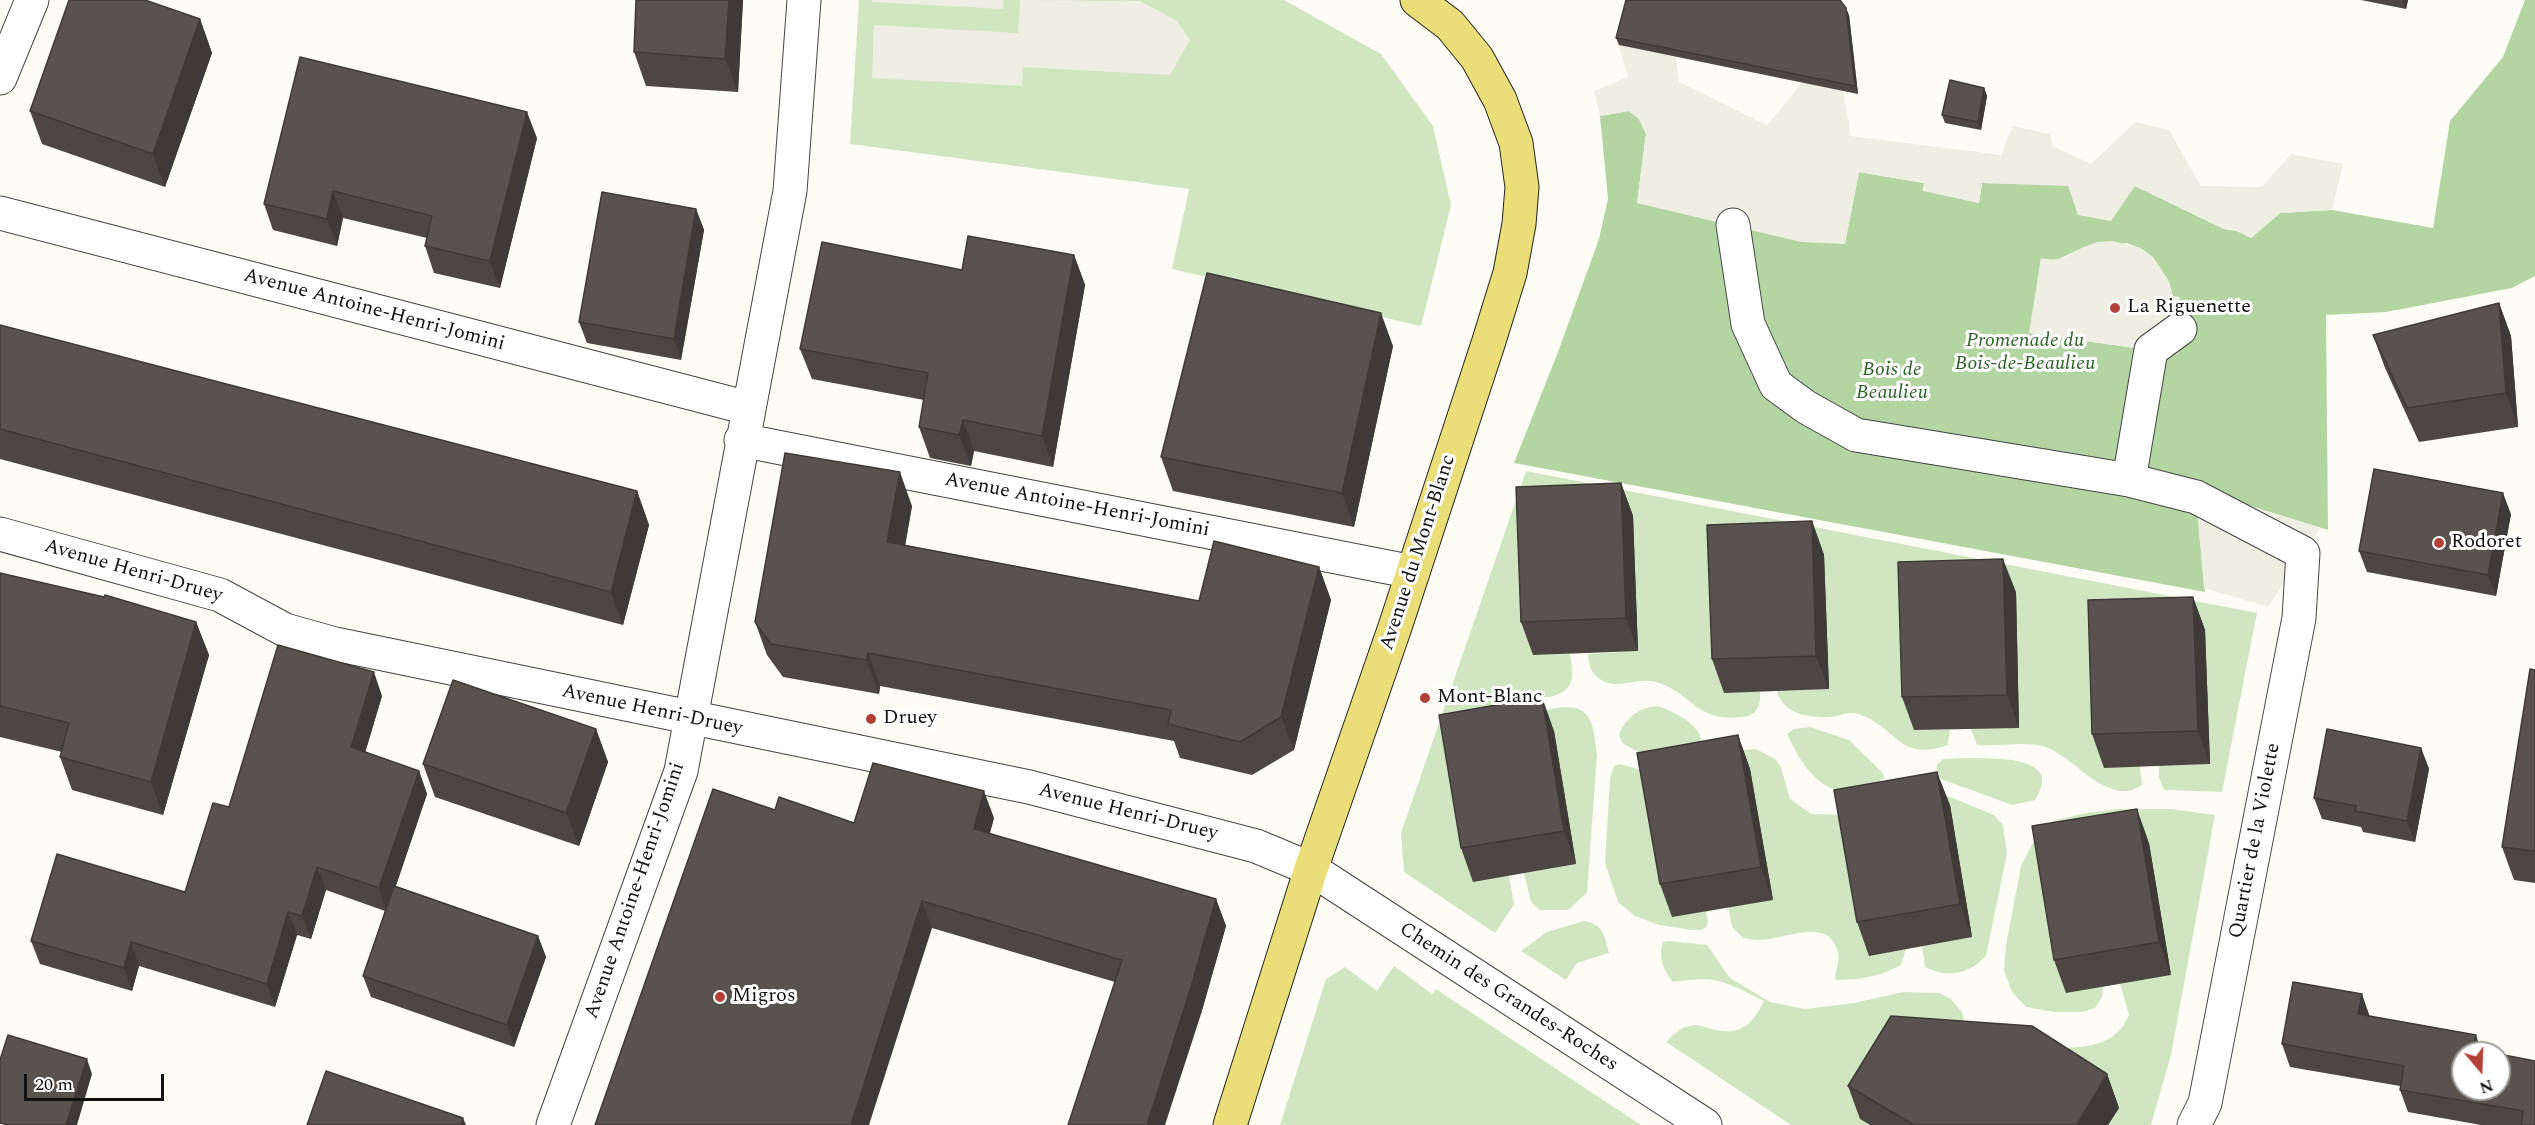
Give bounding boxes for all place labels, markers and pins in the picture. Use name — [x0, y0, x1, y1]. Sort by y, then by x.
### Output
place label: La Riguenette — [2127, 296, 2251, 320]
marker: La Riguenette — [2108, 301, 2122, 315]
place label: Rodoret — [2451, 531, 2522, 555]
marker: Rodoret — [2432, 536, 2446, 550]
place label: Mont-Blanc — [1437, 686, 1543, 710]
marker: Mont-Blanc — [1418, 691, 1432, 705]
place label: Druey — [883, 707, 937, 731]
marker: Druey — [864, 712, 878, 726]
place label: Migros — [732, 985, 796, 1009]
marker: Migros — [713, 990, 727, 1004]

